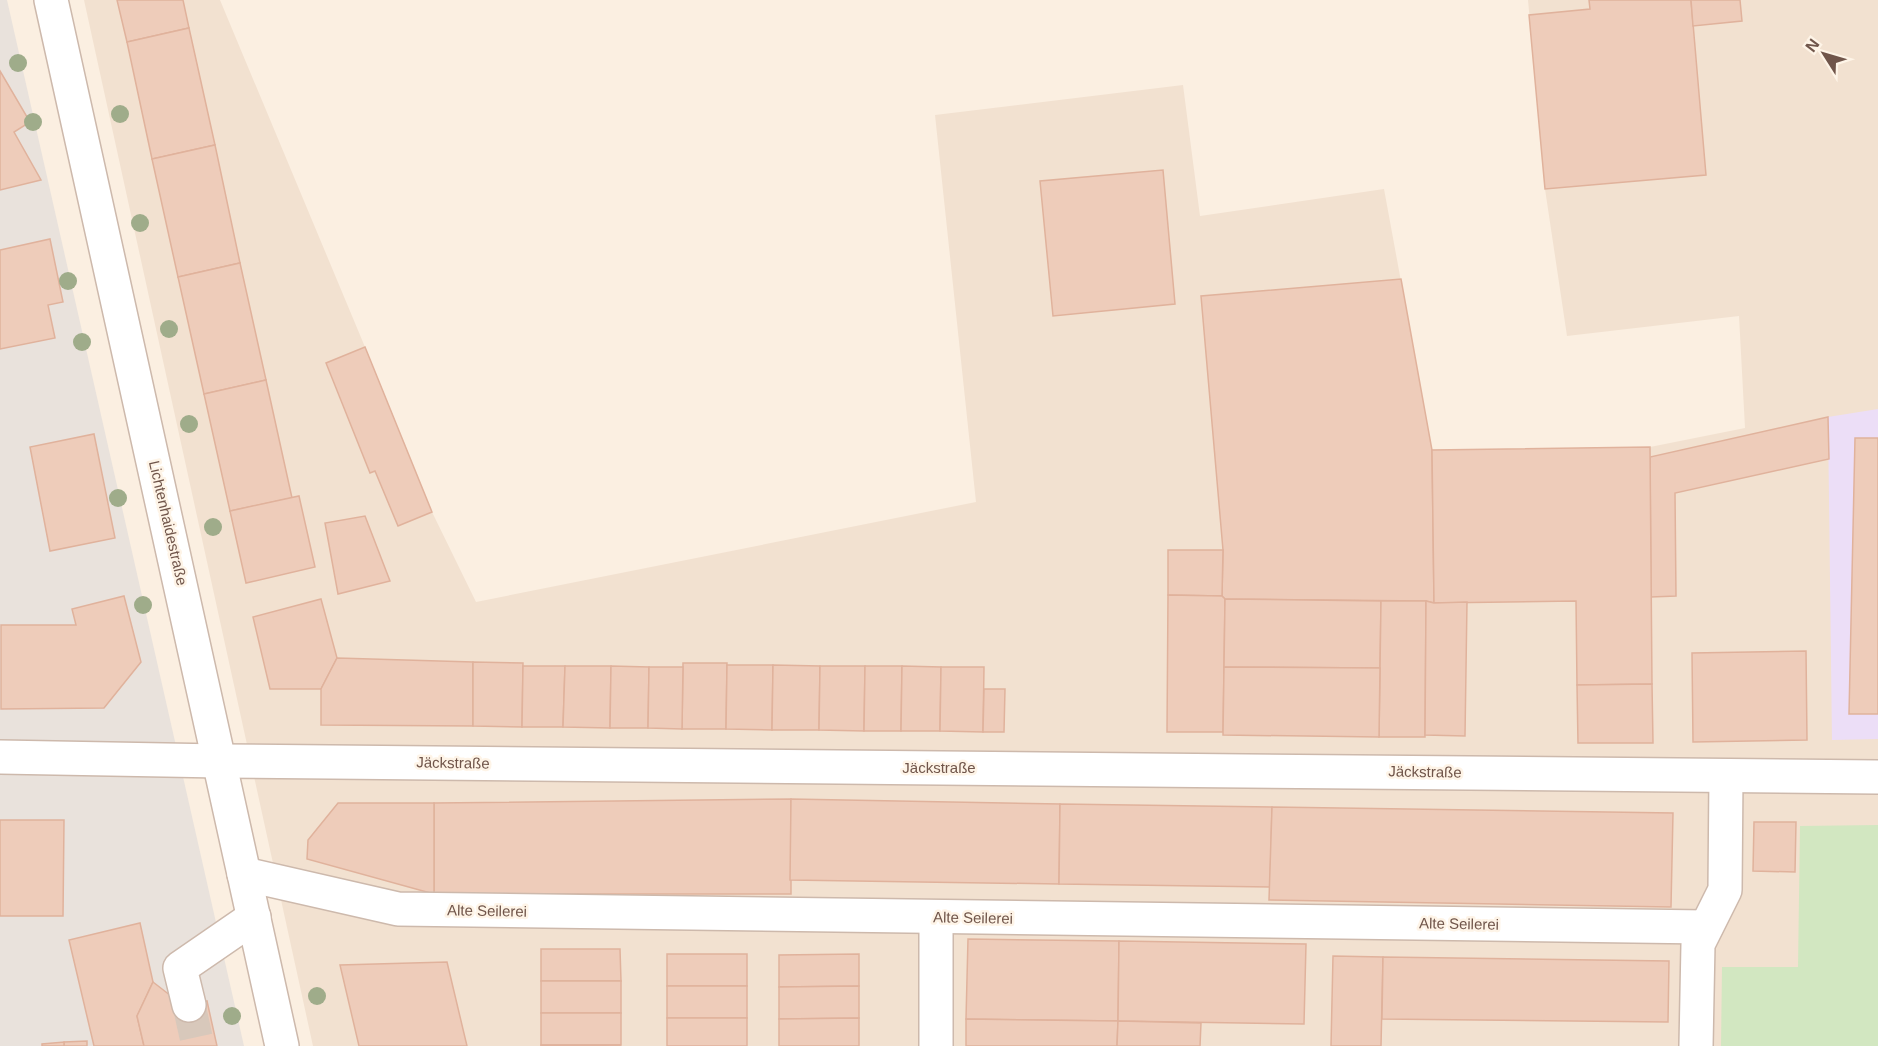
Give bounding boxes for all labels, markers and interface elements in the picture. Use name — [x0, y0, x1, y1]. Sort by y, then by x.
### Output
north arrow — [1794, 24, 1854, 84]
text: N — [1802, 36, 1823, 55]
street label: Lichtenhaidestraße — [146, 459, 191, 587]
street label: Jäckstraße — [416, 753, 490, 772]
street label: Jäckstraße — [902, 759, 976, 776]
street label: Jäckstraße — [1388, 762, 1462, 781]
street label: Alte Seilerei — [447, 901, 527, 920]
street label: Alte Seilerei — [933, 908, 1013, 927]
street label: Alte Seilerei — [1419, 914, 1499, 933]

